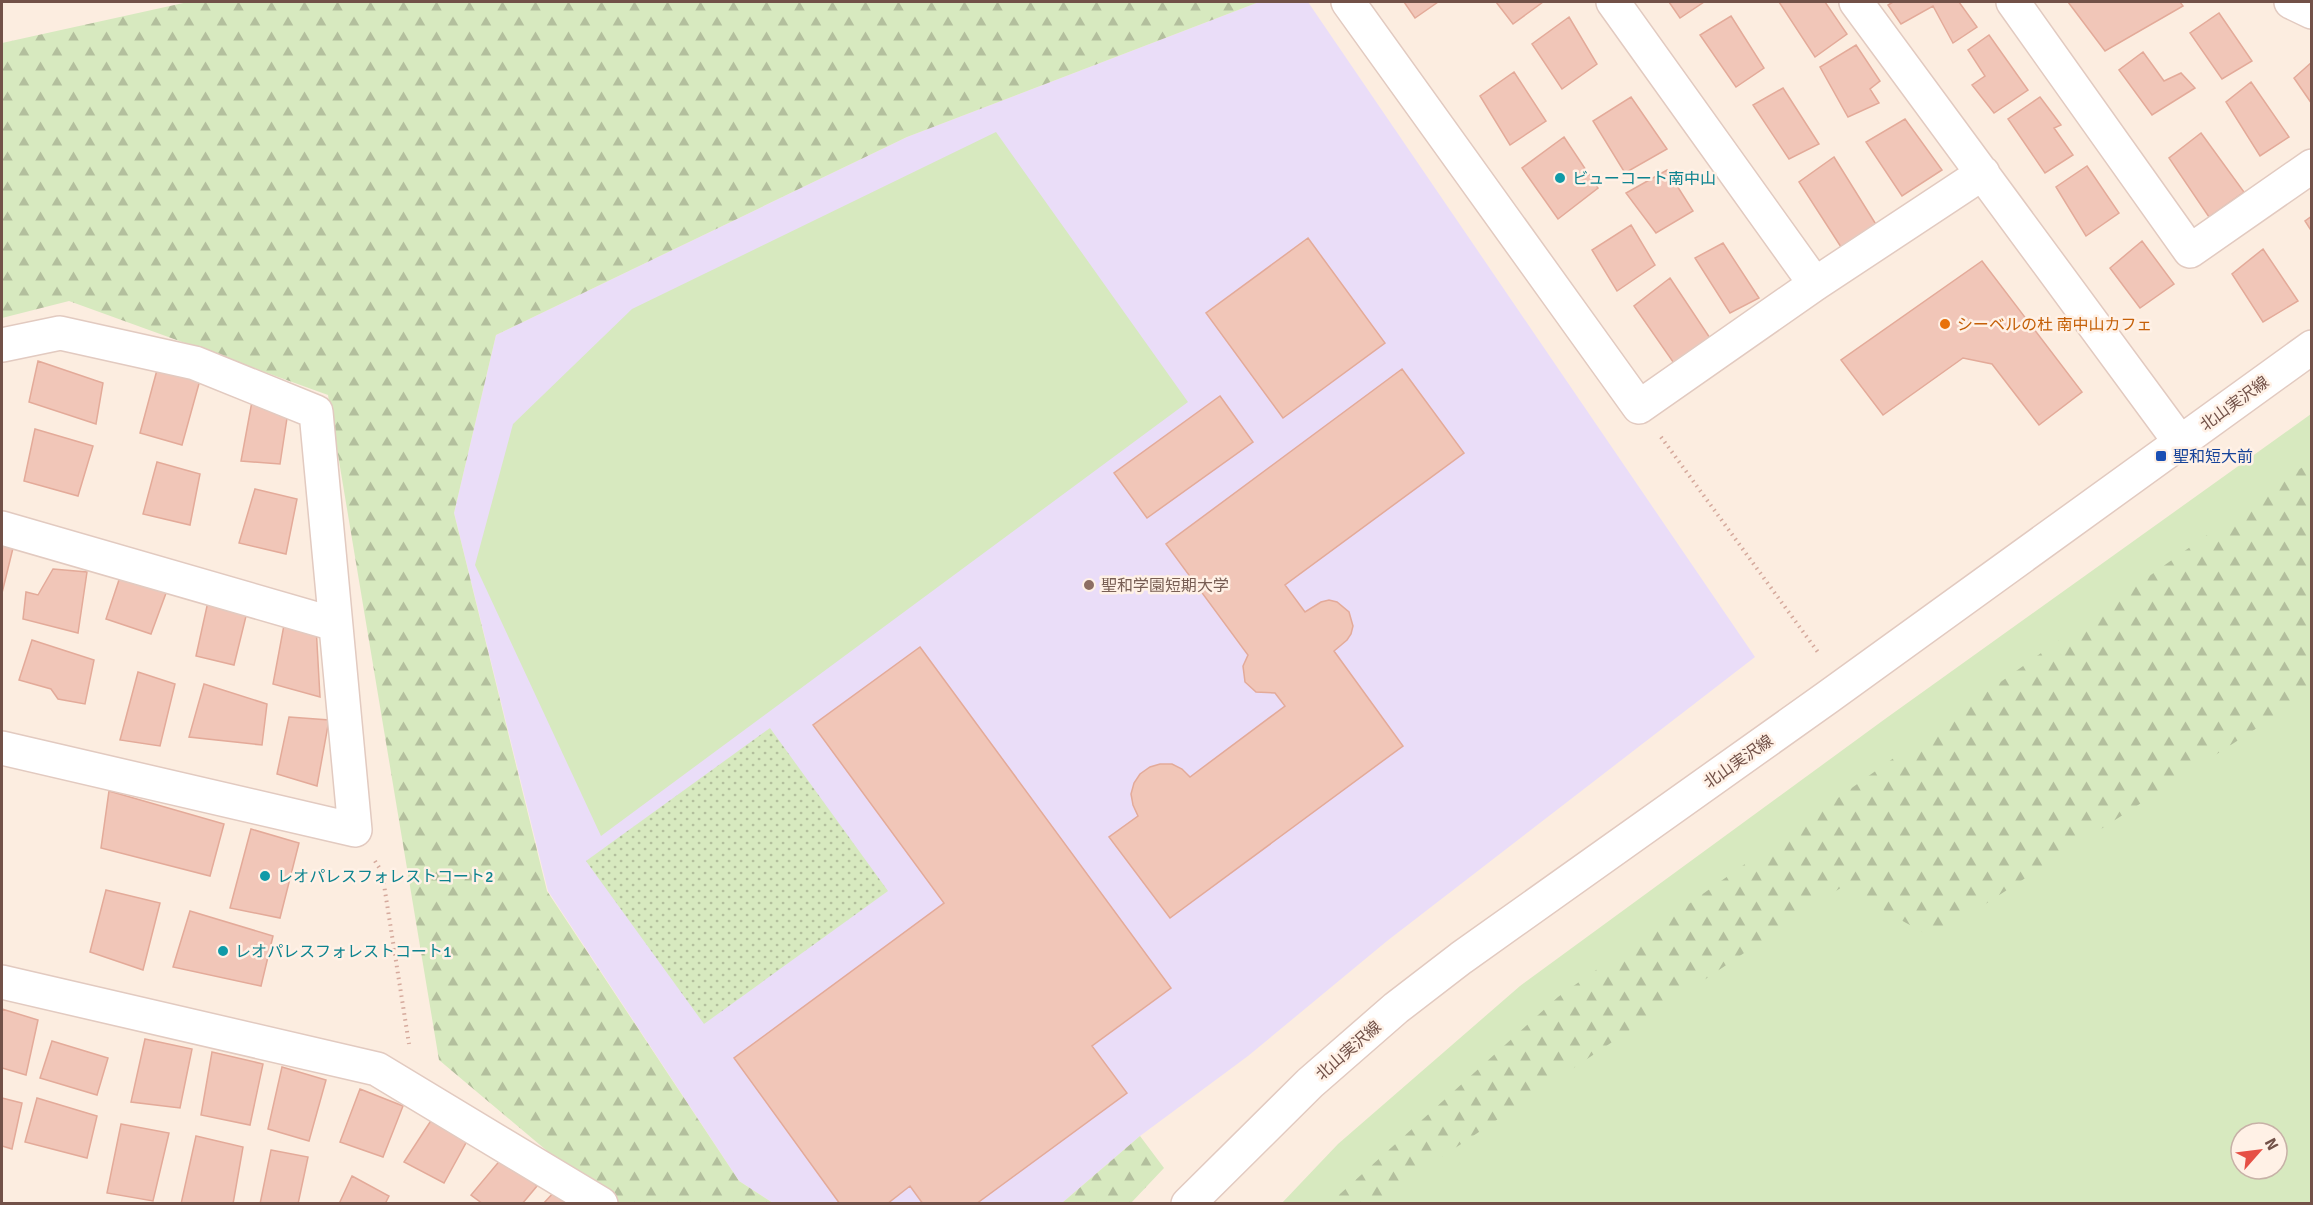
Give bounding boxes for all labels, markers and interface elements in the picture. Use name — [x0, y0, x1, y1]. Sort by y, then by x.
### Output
place label: ビューコート南中山 — [1572, 169, 1716, 189]
marker: ビューコート南中山 — [1553, 171, 1567, 185]
place label: シーベルの杜 南中山カフェ — [1957, 315, 2153, 335]
marker: シーベルの杜 南中山カフェ — [1938, 317, 1952, 331]
street label: 北山実沢線 — [2196, 372, 2273, 435]
place label: 聖和短大前 — [2173, 447, 2253, 467]
marker: 聖和短大前 — [2154, 449, 2168, 463]
place label: 聖和学園短期大学 — [1101, 576, 1229, 596]
marker: 聖和学園短期大学 — [1082, 578, 1096, 592]
street label: 北山実沢線 — [1700, 731, 1777, 793]
place label: レオパレスフォレストコート2 — [277, 867, 494, 887]
marker: レオパレスフォレストコート2 — [258, 869, 272, 883]
place label: レオパレスフォレストコート1 — [235, 942, 452, 962]
marker: レオパレスフォレストコート1 — [216, 944, 230, 958]
street label: 北山実沢線 — [1312, 1017, 1385, 1085]
north arrow — [2229, 1121, 2289, 1181]
text: N — [2260, 1135, 2283, 1154]

